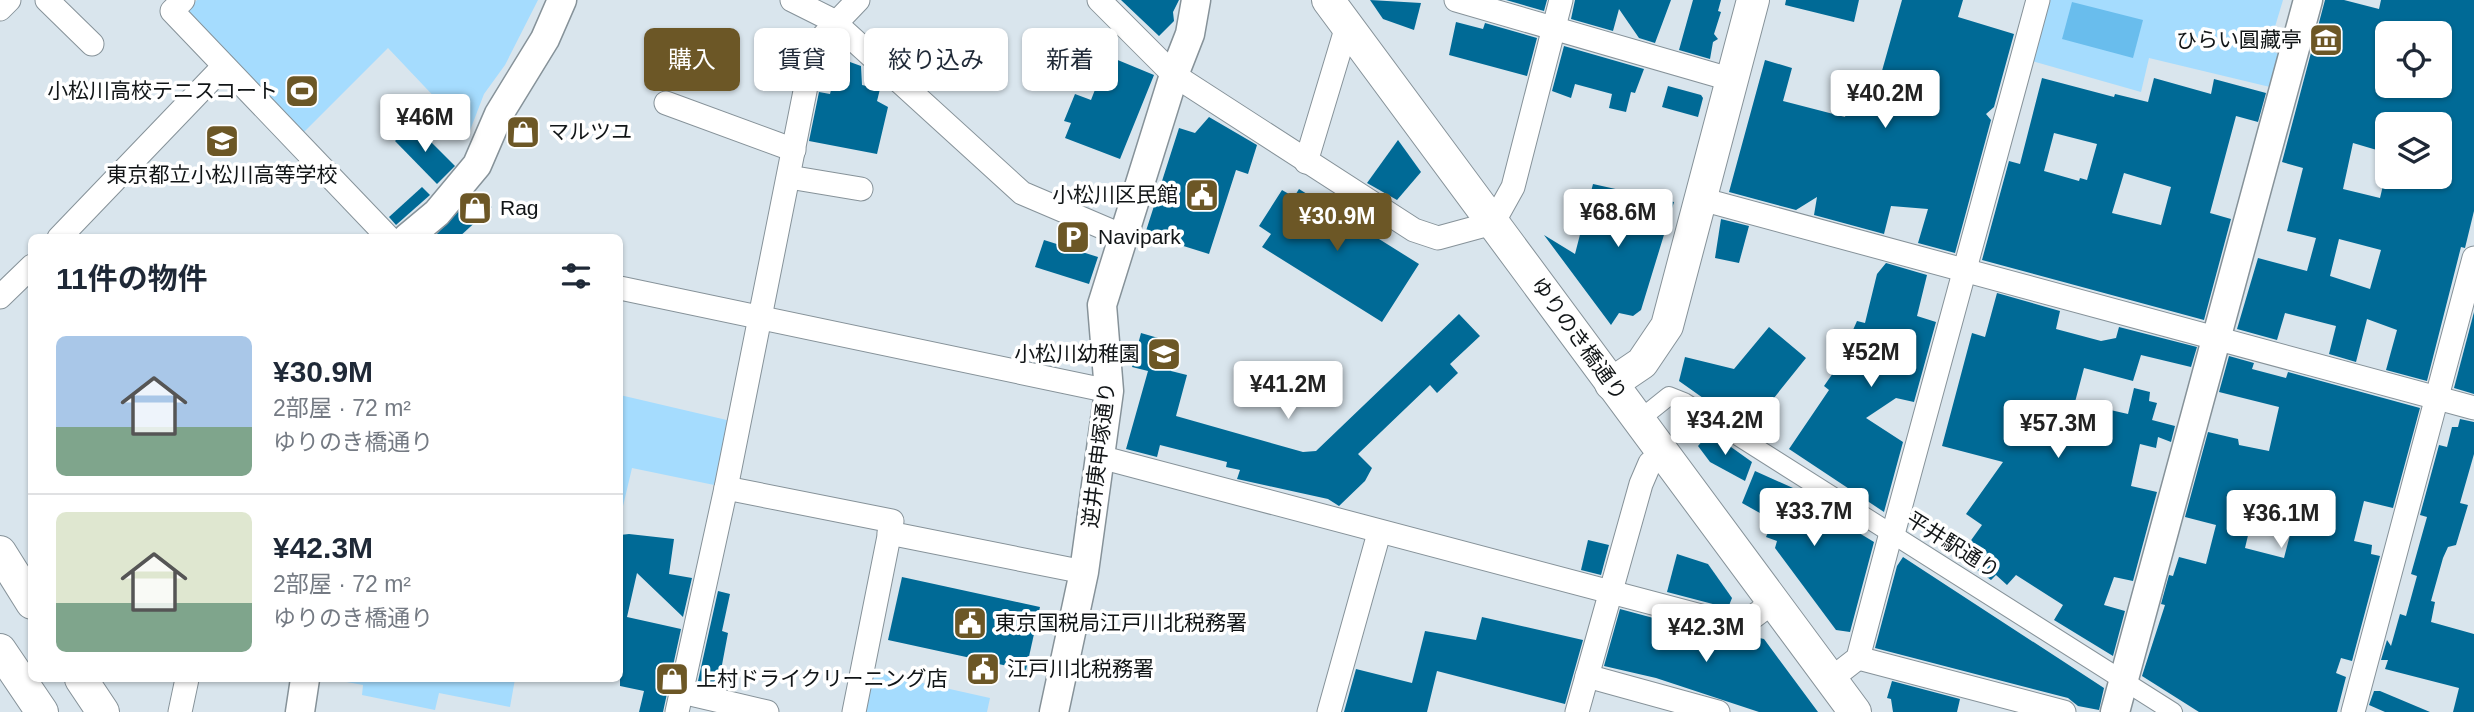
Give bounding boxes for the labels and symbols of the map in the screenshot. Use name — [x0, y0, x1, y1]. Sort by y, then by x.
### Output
museum icon: ひらい圓藏亭 — [2307, 21, 2345, 59]
place label: ひらい圓藏亭 — [2176, 28, 2302, 51]
pin: ¥40.2M — [1828, 71, 1942, 130]
sports icon: 小松川高校テニスコート — [283, 72, 321, 110]
place label: 小松川高校テニスコート — [47, 79, 278, 102]
pin: ¥46M — [384, 94, 466, 154]
shop icon: マルツユ — [504, 113, 542, 151]
place label: マルツユ — [548, 120, 632, 143]
school or university icon: 東京都立小松川高等学校 — [203, 122, 241, 160]
place label: 東京都立小松川高等学校 — [107, 163, 338, 186]
public building icon: 小松川区民館 — [1183, 176, 1221, 214]
place label: 小松川区民館 — [1052, 183, 1178, 206]
shop icon: Rag — [456, 189, 494, 227]
pin: ¥68.6M — [1561, 190, 1675, 249]
pin: ¥30.9M — [1280, 194, 1394, 253]
place label: Rag — [500, 196, 539, 219]
parking icon: Navipark — [1054, 218, 1092, 256]
place label: Navipark — [1098, 225, 1181, 248]
street label: ゆりのき橋通り — [1527, 273, 1632, 405]
pin: ¥52M — [1830, 330, 1912, 389]
school or university icon: 小松川幼稚園 — [1145, 335, 1183, 373]
place label: 小松川幼稚園 — [1014, 342, 1140, 365]
pin: ¥41.2M — [1231, 362, 1345, 421]
street label: 逆井庚申塚通り — [1078, 381, 1119, 529]
pin: ¥34.2M — [1668, 398, 1782, 457]
pin: ¥57.3M — [2001, 400, 2115, 460]
pin: ¥33.7M — [1757, 489, 1871, 548]
pin: ¥36.1M — [2224, 490, 2338, 550]
street label: 平井駅通り — [1903, 507, 2004, 582]
public building icon: 東京国税局江戸川北税務署 — [951, 604, 989, 642]
pin: ¥42.3M — [1649, 604, 1763, 664]
place label: 東京国税局江戸川北税務署 — [995, 611, 1247, 634]
public building icon: 江戸川北税務署 — [964, 650, 1002, 688]
place label: 江戸川北税務署 — [1007, 657, 1154, 680]
shop icon: 上村ドライクリーニング店 — [653, 660, 691, 698]
place label: 上村ドライクリーニング店 — [696, 667, 948, 690]

